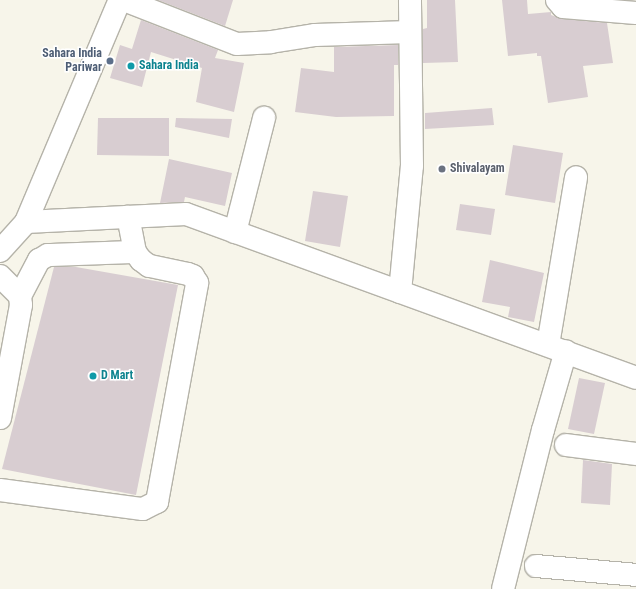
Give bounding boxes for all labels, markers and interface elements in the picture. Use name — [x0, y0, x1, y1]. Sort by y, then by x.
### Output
place label: Sahara India Pariwar — [42, 47, 102, 75]
marker: Sahara India Pariwar — [105, 56, 115, 66]
place label: Sahara India — [139, 59, 199, 73]
marker: Sahara India — [126, 61, 136, 71]
place label: Shivalayam — [450, 162, 505, 176]
marker: Shivalayam — [437, 164, 447, 174]
place label: D Mart — [101, 369, 133, 383]
marker: D Mart — [88, 371, 98, 381]

